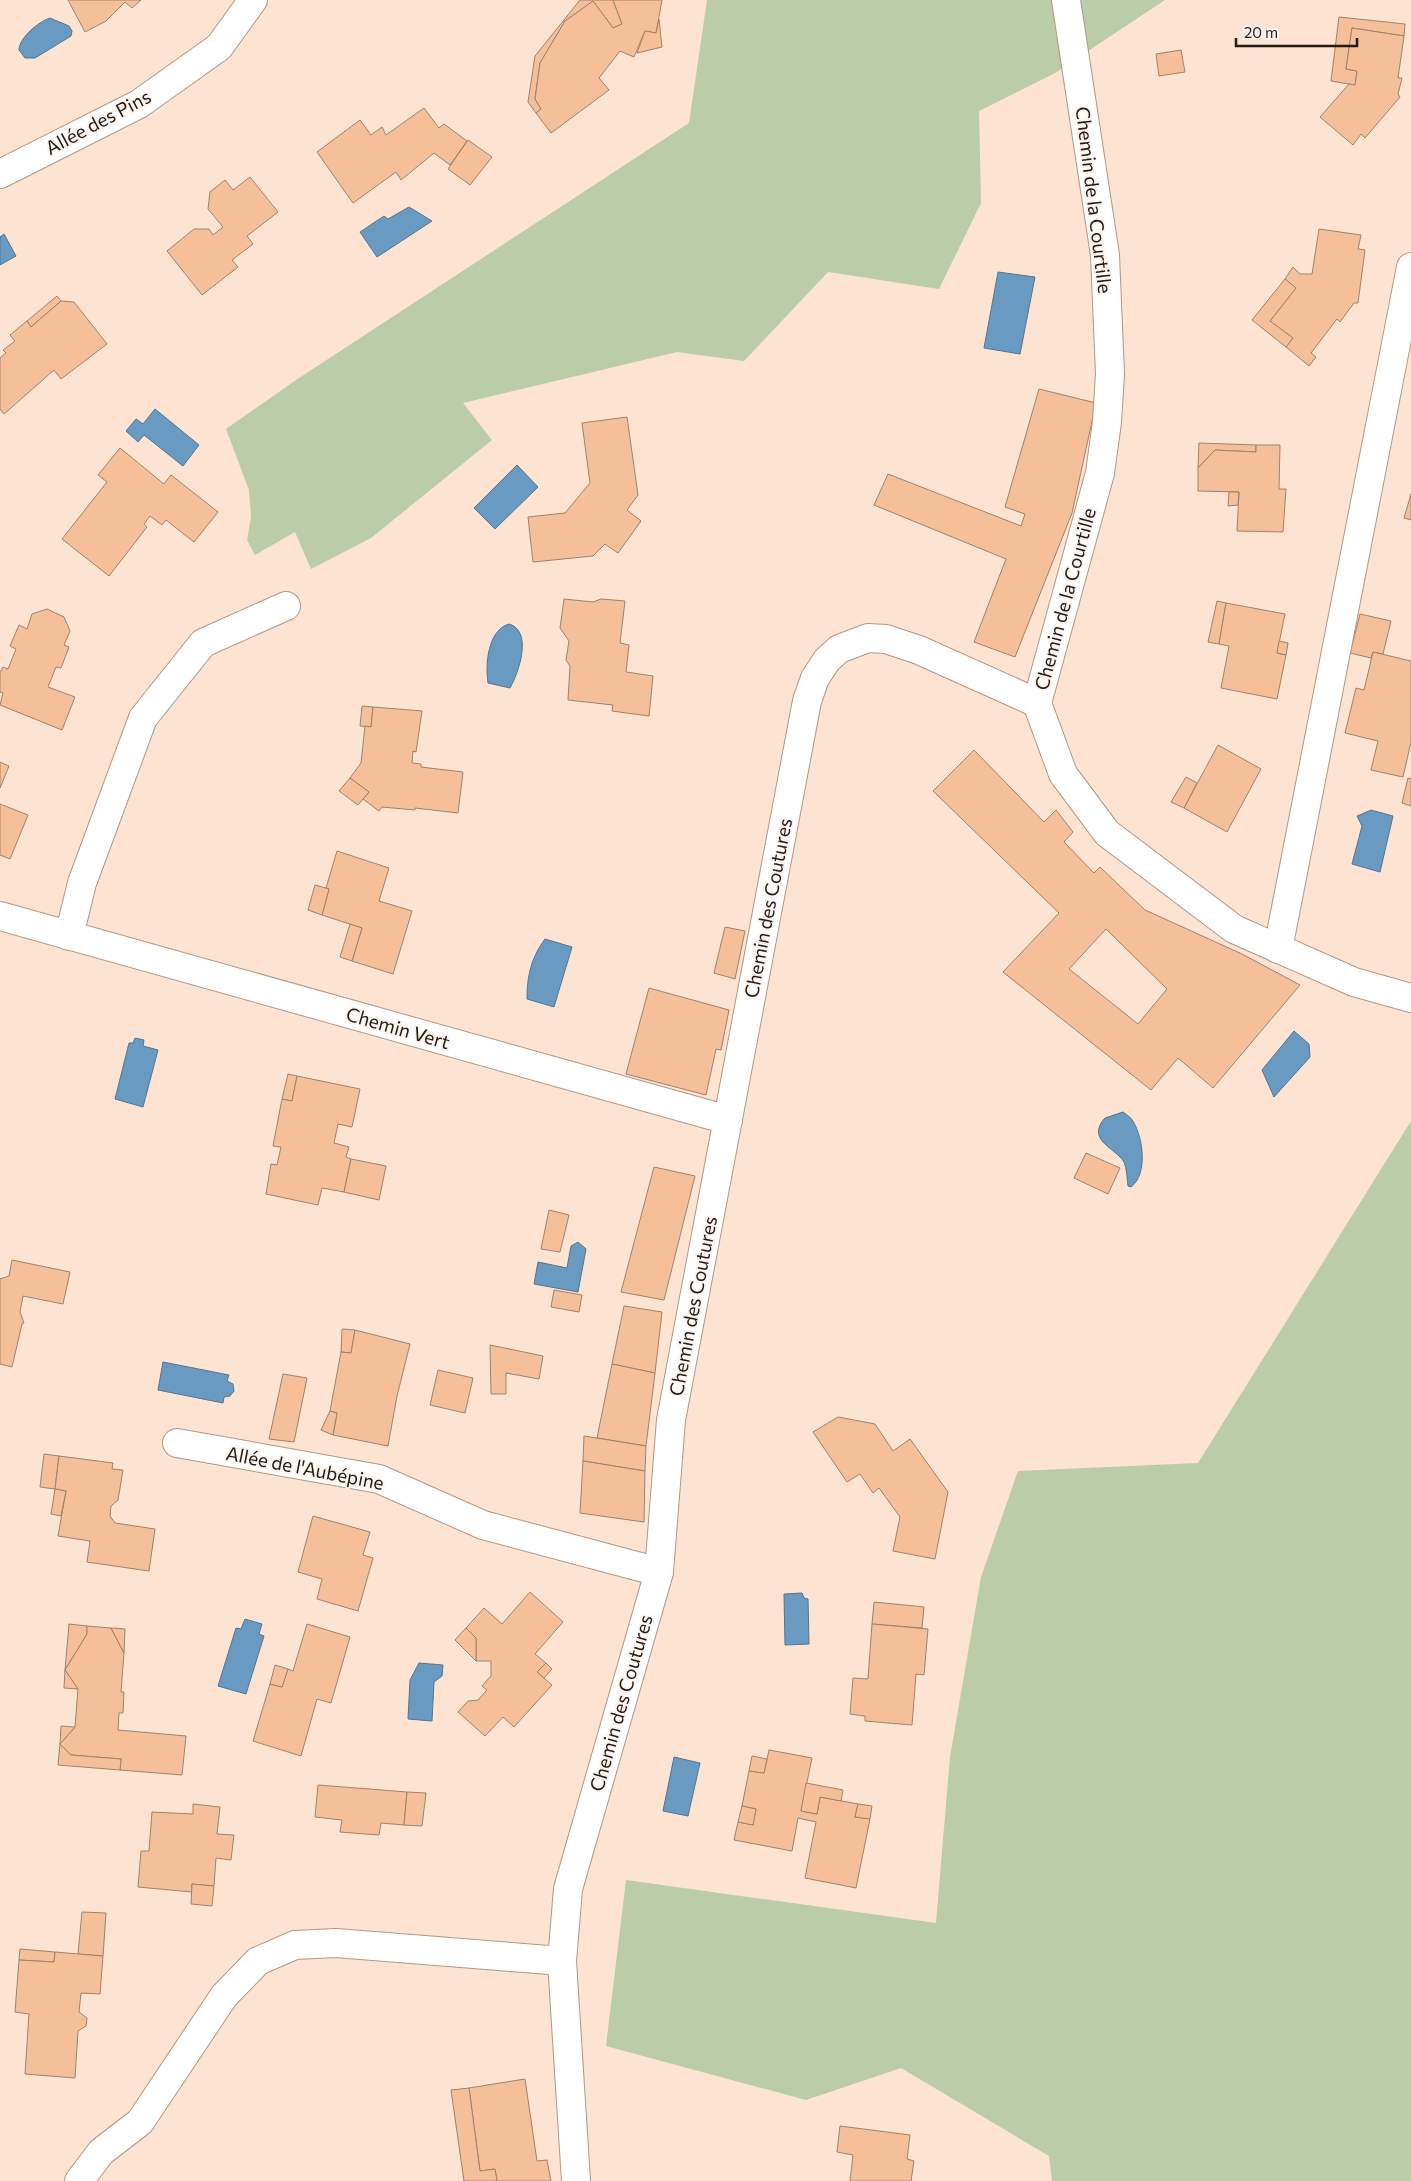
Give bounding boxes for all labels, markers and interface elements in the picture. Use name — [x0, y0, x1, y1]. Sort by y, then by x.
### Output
scale bar — [1236, 15, 1357, 47]
text: 20 m — [1244, 23, 1278, 41]
street label: Allée des Pins — [41, 84, 154, 159]
street label: Chemin de la Courtille — [1072, 105, 1117, 295]
street label: Chemin de la Courtille — [1029, 505, 1100, 693]
street label: Chemin des Coutures — [739, 816, 796, 1000]
street label: Chemin Vert — [344, 1002, 453, 1053]
street label: Chemin des Coutures — [664, 1214, 721, 1398]
street label: Allée de l'Aubépine — [224, 1441, 386, 1494]
street label: Chemin des Coutures — [584, 1612, 657, 1794]

